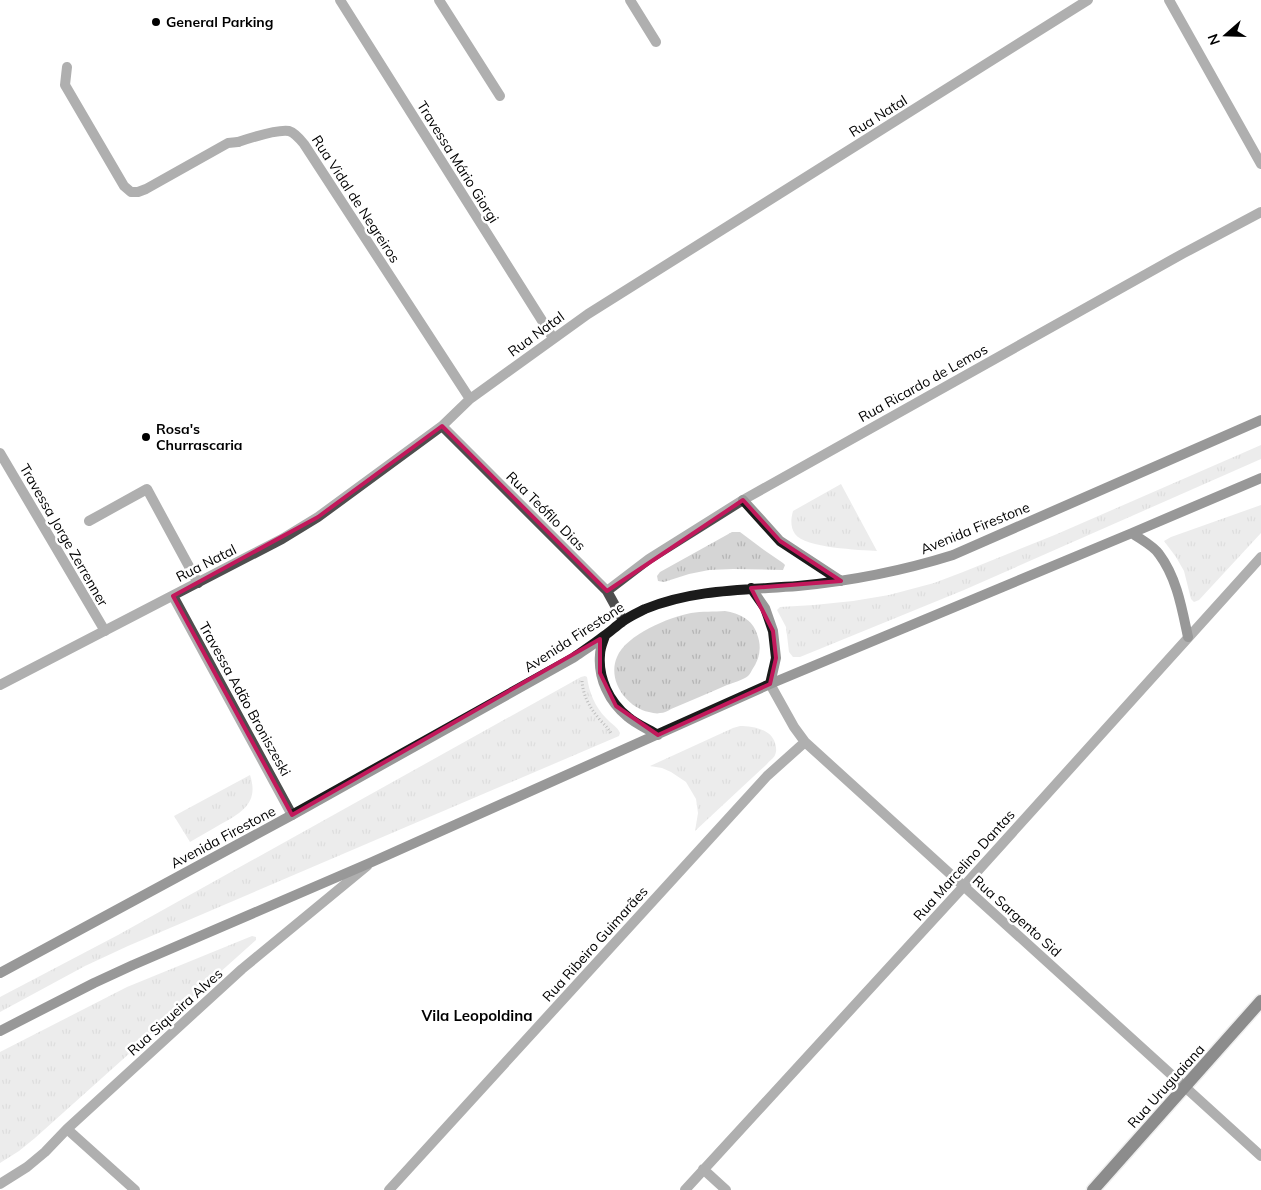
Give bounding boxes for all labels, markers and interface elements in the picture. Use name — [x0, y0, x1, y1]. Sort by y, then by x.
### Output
north arrow — [1201, 10, 1251, 60]
place label: General Parking — [166, 13, 273, 31]
marker: General Parking — [150, 16, 162, 28]
text: N — [1204, 31, 1224, 47]
street label: Rua Natal — [846, 91, 910, 141]
street label: Travessa Mário Giorgi — [413, 98, 503, 226]
street label: Rua Vidal de Negreiros — [308, 132, 404, 266]
street label: Rua Natal — [504, 308, 568, 360]
street label: Rua Ricardo de Lemos — [855, 340, 991, 426]
place label: Rosa's Churrascaria — [156, 420, 243, 454]
marker: Rosa's Churrascaria — [140, 431, 152, 443]
street label: Travessa Jorge Zerrenner — [16, 461, 113, 610]
street label: Rua Teófilo Dias — [503, 468, 589, 554]
street label: Avenida Firestone — [918, 498, 1032, 558]
street label: Rua Natal — [173, 540, 239, 586]
street label: Avenida Firestone — [520, 598, 628, 676]
street label: Travessa Adão Broniszeski — [195, 619, 295, 779]
street label: Avenida Firestone — [167, 802, 279, 872]
street label: Rua Marcelino Dantas — [909, 806, 1019, 924]
street label: Rua Sargento Sid — [969, 871, 1065, 961]
street label: Rua Ribeiro Guimarães — [538, 883, 652, 1005]
street label: Rua Siqueira Alves — [124, 965, 226, 1059]
district label: Vila Leopoldina — [420, 1006, 533, 1025]
street label: Rua Uruguaiana — [1124, 1040, 1208, 1132]

